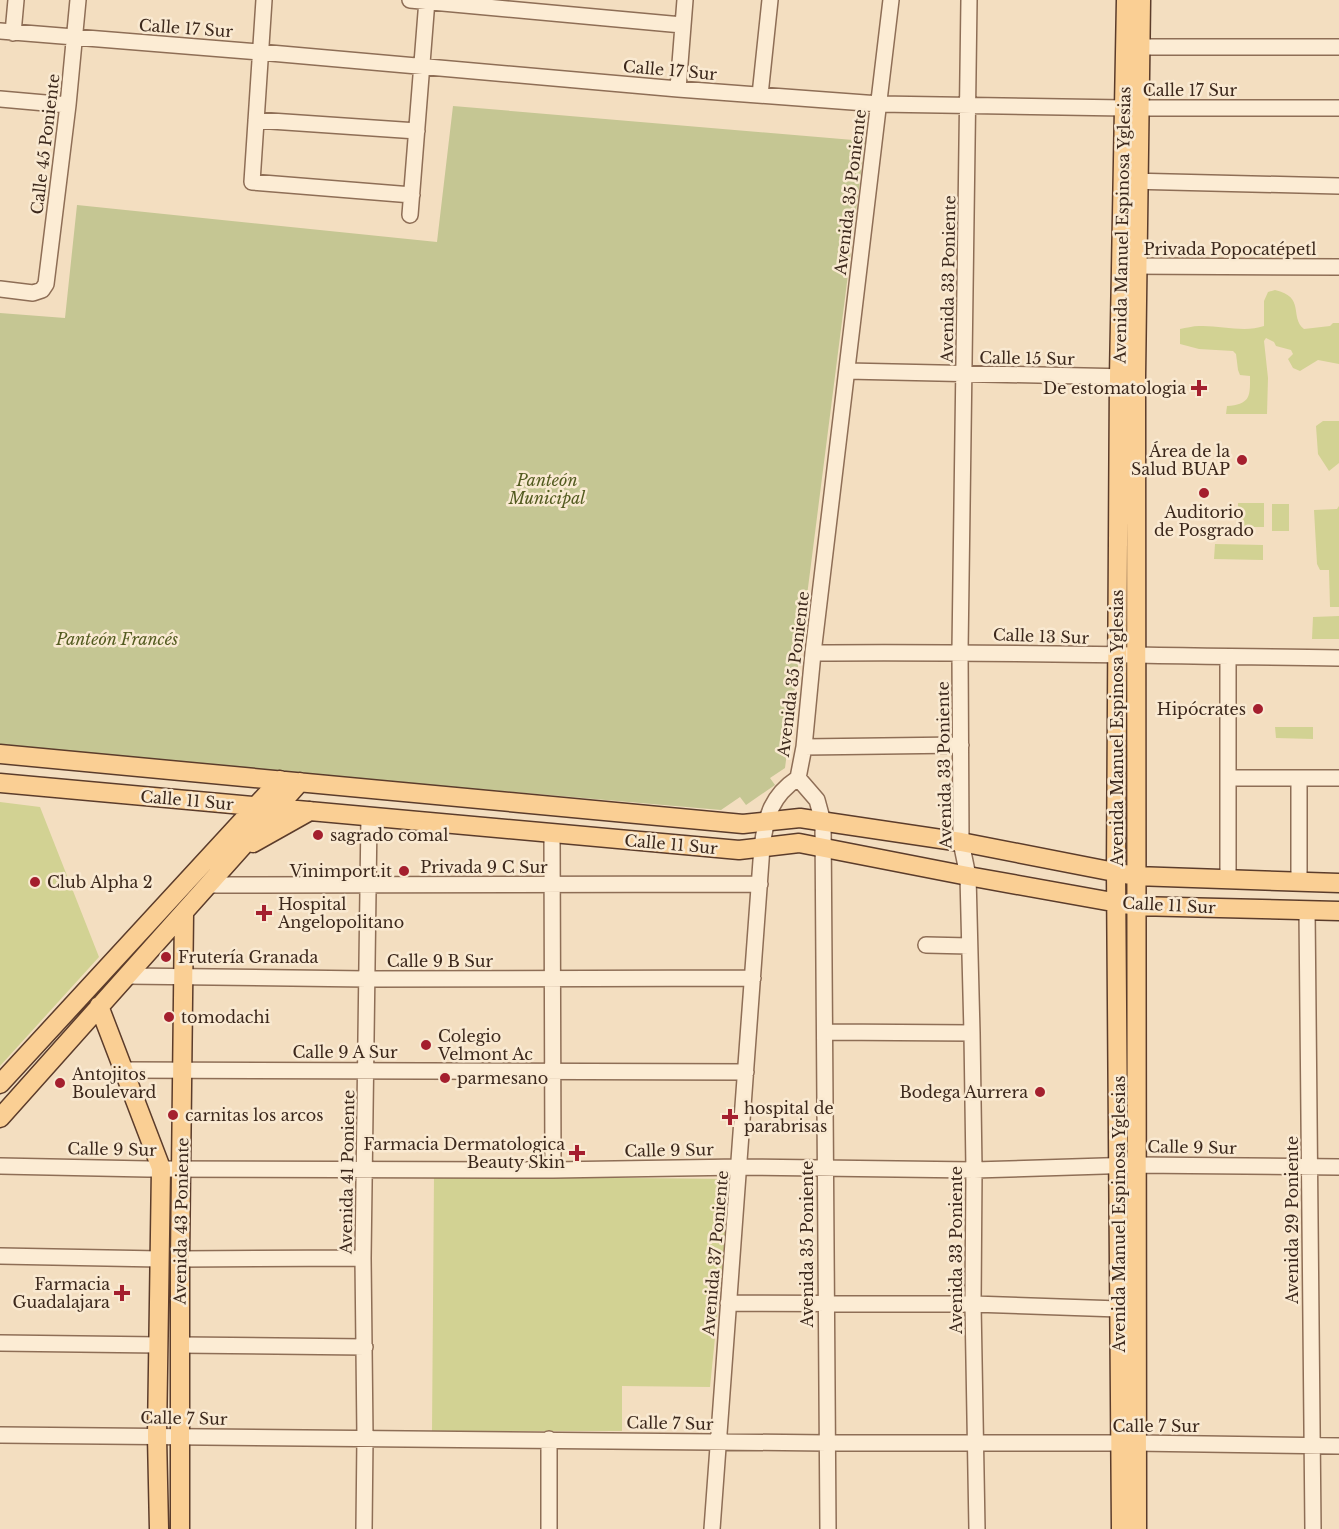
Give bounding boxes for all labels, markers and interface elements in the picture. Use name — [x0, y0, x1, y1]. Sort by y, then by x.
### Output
street label: Calle 17 Sur — [138, 15, 234, 41]
street label: Calle 17 Sur — [622, 56, 718, 84]
street label: Calle 45 Poniente — [26, 72, 64, 216]
street label: Calle 17 Sur — [1143, 80, 1238, 100]
street label: Avenida Manuel Espinosa Yglesias — [1110, 86, 1134, 365]
street label: Avenida 35 Poniente — [830, 108, 870, 277]
street label: Avenida 33 Poniente — [937, 195, 959, 364]
street label: Privada Popocatépetl — [1144, 239, 1316, 259]
street label: Calle 15 Sur — [979, 347, 1075, 369]
place label: De estomatologia — [1043, 378, 1186, 398]
marker: De estomatologia — [1190, 379, 1208, 397]
place label: Área de la Salud BUAP — [1131, 441, 1230, 479]
marker: Área de la Salud BUAP — [1235, 453, 1249, 467]
park label: Panteón Municipal — [508, 470, 586, 508]
marker: Auditorio de Posgrado — [1197, 486, 1211, 500]
place label: Auditorio de Posgrado — [1154, 502, 1254, 540]
street label: Avenida Manuel Espinosa Yglesias — [1107, 589, 1127, 868]
street label: Avenida 35 Poniente — [773, 590, 813, 759]
street label: Calle 13 Sur — [993, 624, 1090, 648]
park label: Panteón Francés — [55, 629, 178, 649]
street label: Avenida 33 Poniente — [933, 681, 955, 850]
place label: Hipócrates — [1157, 699, 1246, 719]
marker: Hipócrates — [1251, 702, 1265, 716]
street label: Calle 11 Sur — [140, 786, 235, 814]
place label: sagrado comal — [330, 825, 448, 845]
marker: sagrado comal — [311, 828, 325, 842]
street label: Calle 11 Sur — [624, 830, 719, 858]
street label: Privada 9 C Sur — [420, 857, 548, 877]
place label: Vinimport.it — [289, 861, 392, 881]
marker: Vinimport.it — [397, 864, 411, 878]
place label: Club Alpha 2 — [47, 872, 153, 892]
marker: Club Alpha 2 — [28, 875, 42, 889]
street label: Calle 11 Sur — [1122, 893, 1217, 917]
place label: Hospital Angelopolitano — [277, 894, 404, 932]
marker: Hospital Angelopolitano — [255, 904, 273, 922]
place label: Frutería Granada — [178, 947, 319, 967]
marker: Frutería Granada — [159, 950, 173, 964]
street label: Calle 9 B Sur — [387, 951, 493, 971]
place label: tomodachi — [181, 1007, 270, 1027]
marker: tomodachi — [162, 1010, 176, 1024]
place label: Colegio Velmont Ac — [437, 1026, 533, 1064]
marker: Colegio Velmont Ac — [419, 1038, 433, 1052]
street label: Calle 9 A Sur — [292, 1042, 398, 1062]
place label: Antojitos Boulevard — [71, 1064, 157, 1102]
place label: parmesano — [457, 1068, 548, 1088]
marker: parmesano — [438, 1071, 452, 1085]
street label: Avenida Manuel Espinosa Yglesias — [1109, 1075, 1129, 1354]
marker: Antojitos Boulevard — [53, 1076, 67, 1090]
place label: Bodega Aurrera — [899, 1082, 1028, 1102]
marker: Bodega Aurrera — [1033, 1085, 1047, 1099]
street label: Avenida 41 Poniente — [336, 1090, 358, 1255]
place label: hospital de parabrisas — [744, 1098, 834, 1136]
place label: carnitas los arcos — [185, 1105, 323, 1125]
marker: carnitas los arcos — [166, 1108, 180, 1122]
marker: hospital de parabrisas — [721, 1108, 739, 1126]
place label: Farmacia Dermatologica Beauty Skin — [363, 1134, 565, 1172]
street label: Calle 9 Sur — [1147, 1136, 1237, 1158]
street label: Avenida 29 Poniente — [1282, 1136, 1302, 1305]
street label: Avenida 43 Poniente — [170, 1137, 192, 1306]
street label: Calle 9 Sur — [67, 1138, 157, 1160]
street label: Calle 9 Sur — [624, 1139, 714, 1161]
marker: Farmacia Dermatologica Beauty Skin — [570, 1146, 584, 1160]
street label: Avenida 35 Poniente — [797, 1161, 817, 1328]
street label: Avenida 33 Poniente — [946, 1166, 966, 1335]
street label: Avenida 37 Poniente — [698, 1169, 732, 1338]
place label: Farmacia Guadalajara — [13, 1274, 110, 1312]
marker: Farmacia Guadalajara — [115, 1286, 129, 1300]
street label: Calle 7 Sur — [140, 1407, 228, 1429]
street label: Calle 7 Sur — [626, 1412, 714, 1434]
street label: Calle 7 Sur — [1112, 1416, 1200, 1436]

